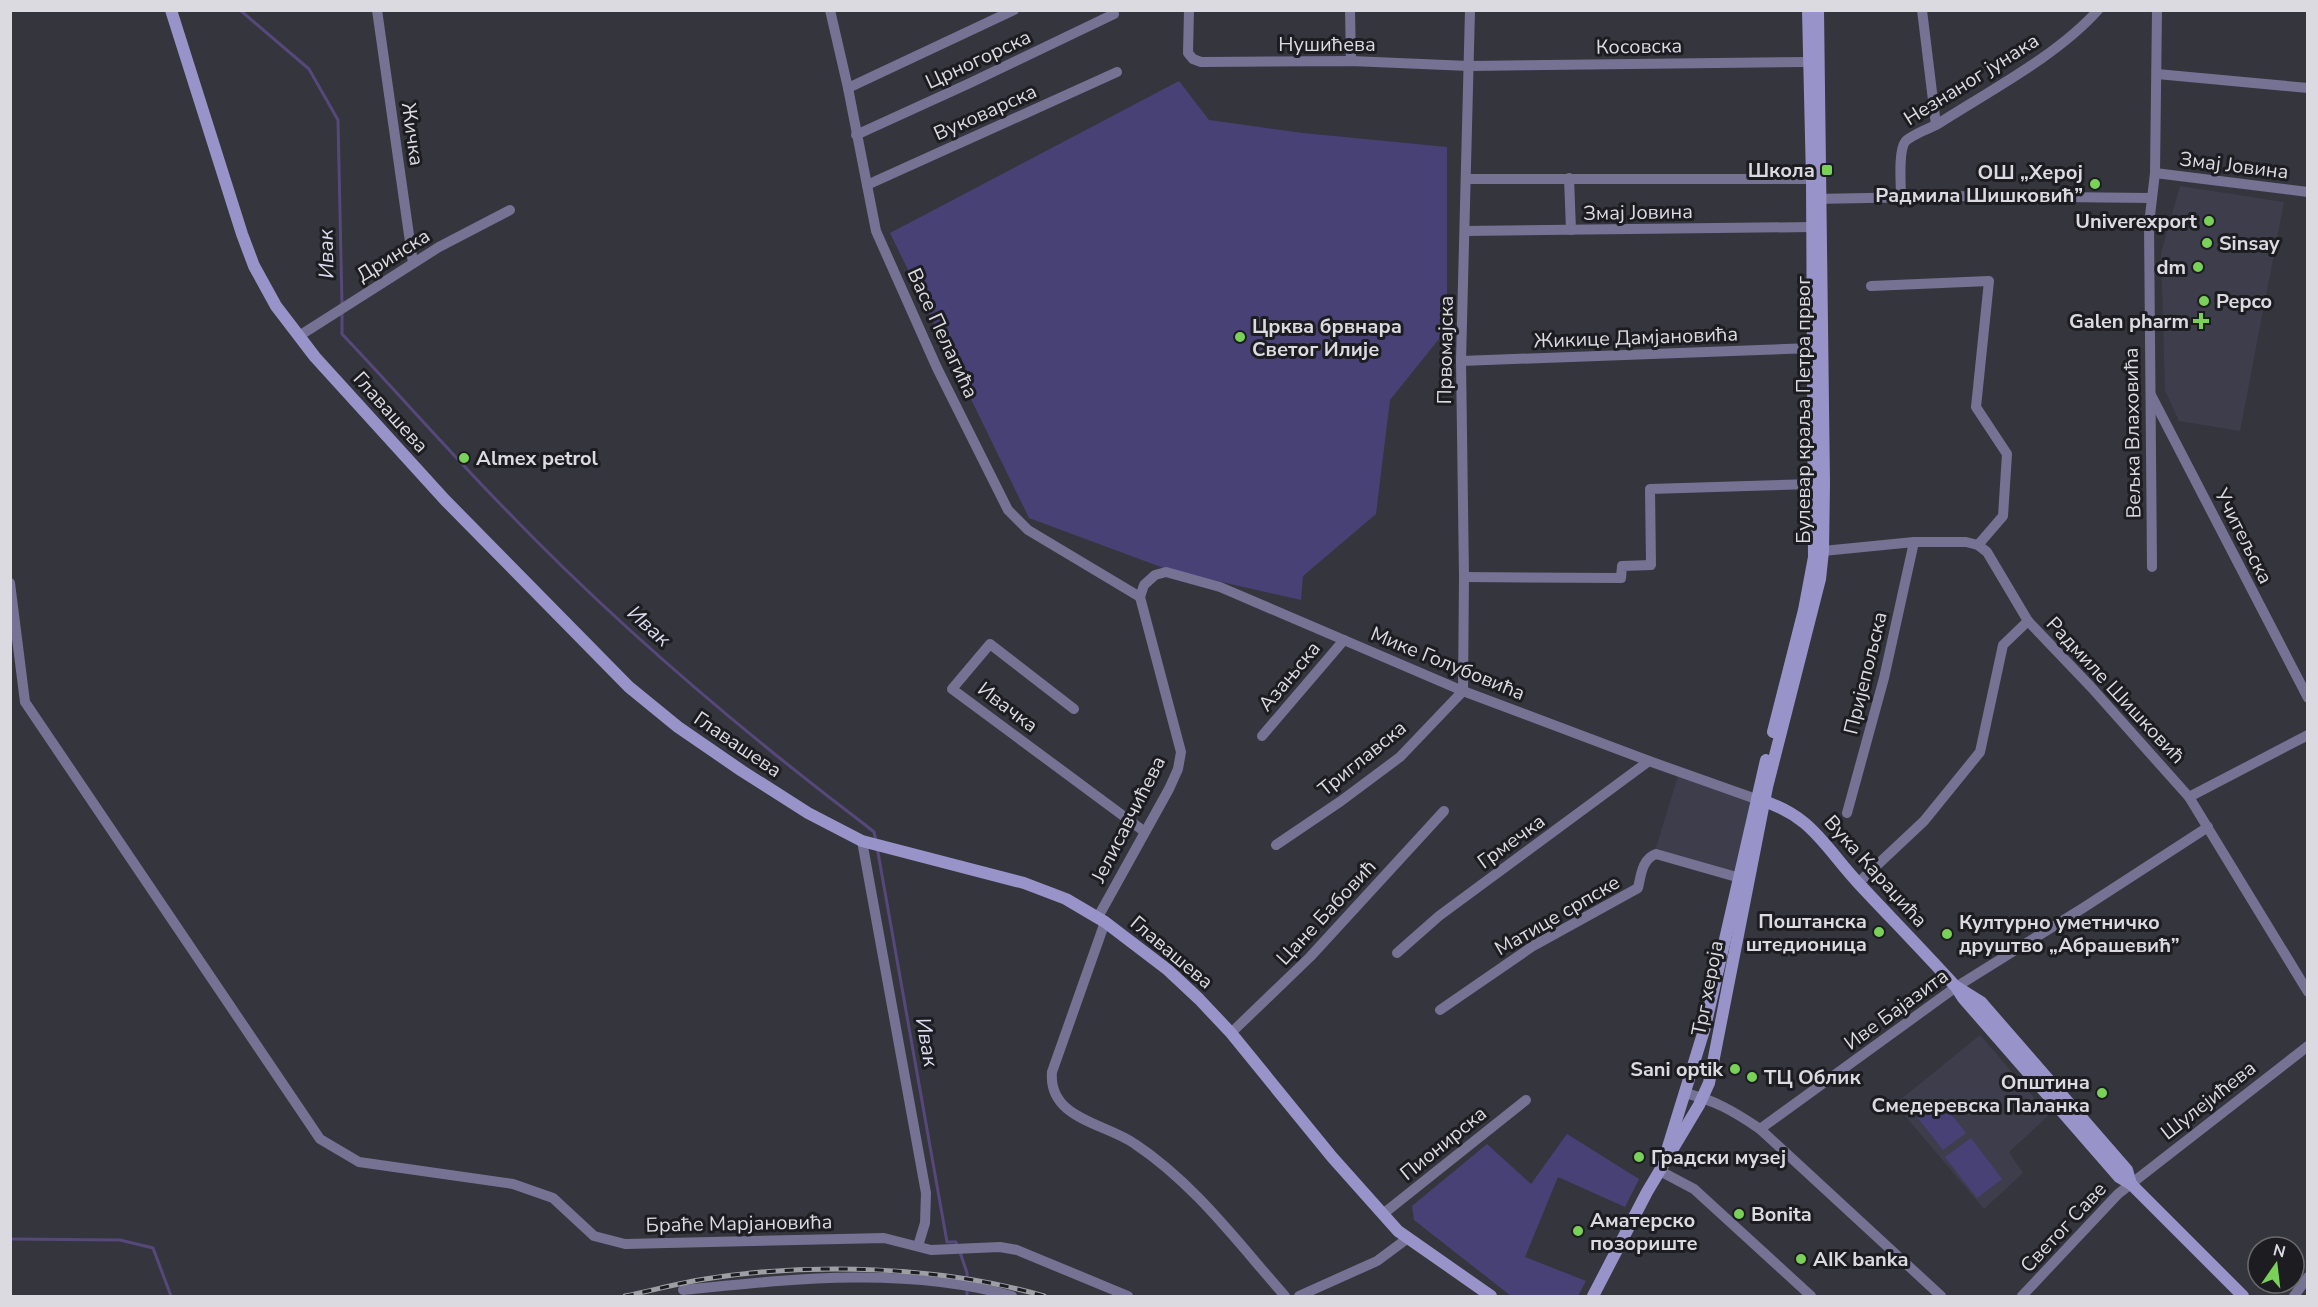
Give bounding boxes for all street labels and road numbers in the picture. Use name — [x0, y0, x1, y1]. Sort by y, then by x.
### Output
street label: Црногорска — [921, 23, 1035, 96]
street label: Незнаног јунака — [1899, 27, 2044, 132]
street label: Нушићева — [1278, 31, 1376, 58]
street label: Косовска — [1596, 32, 1682, 61]
street label: Вуковарска — [929, 78, 1041, 147]
street label: Жичка — [395, 101, 430, 167]
street label: Змај Јовина — [2178, 145, 2290, 186]
street label: Змај Јовина — [1583, 198, 1693, 227]
street label: Дринска — [352, 222, 435, 288]
street label: Васе Пелагића — [901, 264, 985, 403]
street label: Булевар краља Петра првог — [1790, 276, 1817, 544]
street label: Првомајска — [1431, 295, 1460, 405]
street label: Жикице Дамјановића — [1533, 320, 1739, 355]
street label: Вељка Влаховића — [2118, 347, 2147, 519]
street label: Главашева — [347, 366, 434, 459]
street label: Учитељска — [2208, 483, 2279, 588]
street label: Пријепољска — [1837, 609, 1894, 737]
street label: Радмиле Шишковић — [2040, 611, 2191, 770]
street label: Мике Голубовића — [1367, 620, 1529, 707]
street label: Азањска — [1252, 636, 1327, 717]
street label: Ивачка — [972, 676, 1043, 739]
street label: Главашева — [689, 705, 787, 784]
street label: Триглавска — [1313, 714, 1412, 802]
street label: Јелисавчићева — [1085, 751, 1172, 888]
street label: Грмечка — [1472, 808, 1551, 875]
street label: Вука Караџића — [1818, 809, 1933, 933]
street label: Цане Бабовић — [1270, 854, 1382, 971]
street label: Матице српске — [1490, 869, 1625, 962]
street label: Главашева — [1125, 910, 1219, 995]
street label: Трг хероја — [1685, 938, 1730, 1038]
street label: Иве Бајазита — [1839, 962, 1954, 1056]
street label: Шулејићева — [2155, 1055, 2262, 1146]
street label: Пионирска — [1394, 1100, 1492, 1187]
street label: Светог Саве — [2014, 1176, 2112, 1279]
street label: Браће Марјановића — [645, 1208, 833, 1239]

